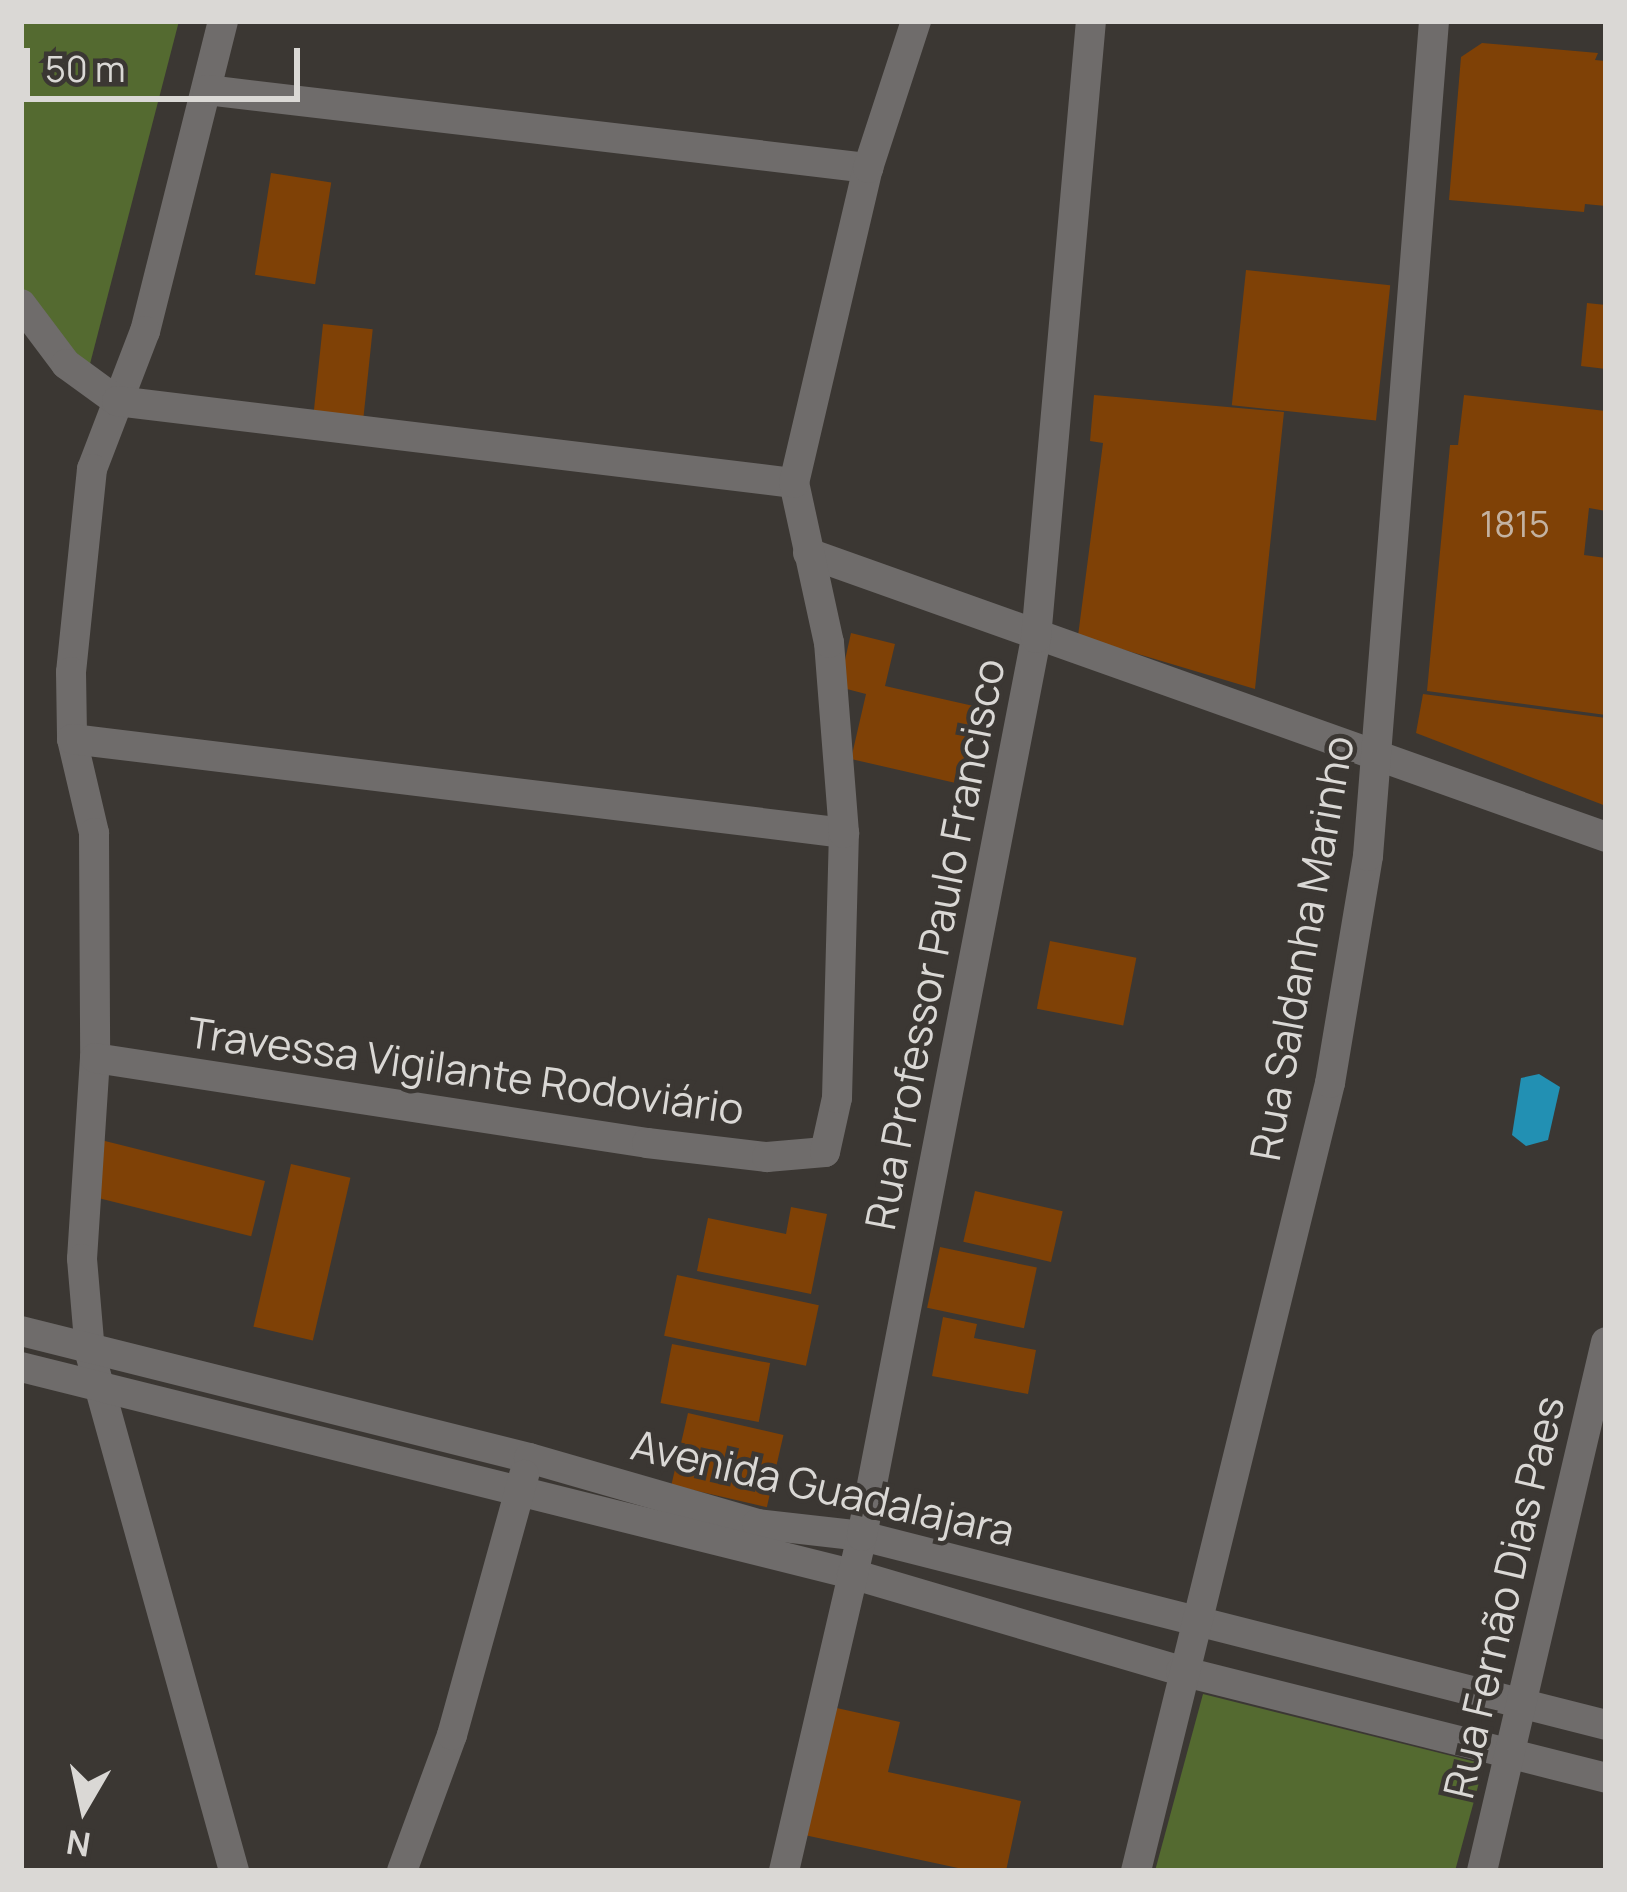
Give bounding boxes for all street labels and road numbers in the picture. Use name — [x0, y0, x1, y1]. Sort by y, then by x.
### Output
street label: Rua Professor Paulo Francisco — [854, 654, 1014, 1234]
street label: Rua Saldanha Marinho — [1239, 732, 1363, 1164]
street label: Travessa Vigilante Rodoviário — [185, 1006, 747, 1134]
street label: Rua Fernão Dias Paes — [1432, 1391, 1574, 1803]
street label: Avenida Guadalajara — [627, 1418, 1019, 1556]

